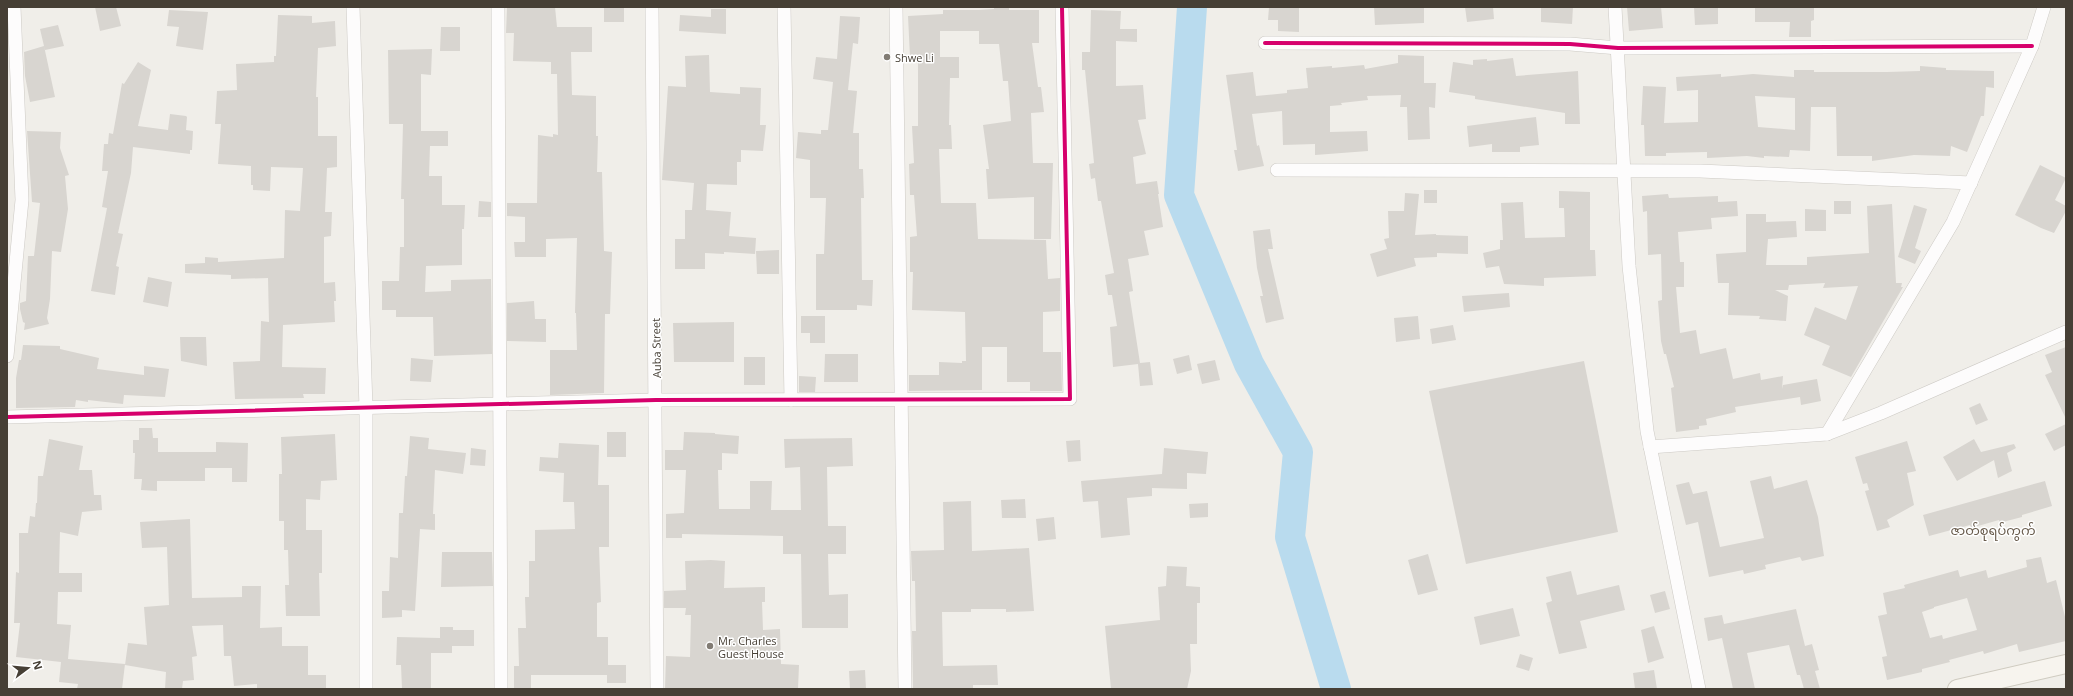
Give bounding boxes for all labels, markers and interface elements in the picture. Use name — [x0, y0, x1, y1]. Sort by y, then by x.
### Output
place label: Shwe Li — [895, 50, 934, 65]
marker: Shwe Li — [882, 52, 892, 62]
street label: Auba Street — [648, 318, 664, 378]
district label: ဇာတ်စုရပ်ကွက် — [1950, 521, 2036, 541]
place label: Mr. Charles Guest House — [718, 633, 784, 661]
marker: Mr. Charles Guest House — [705, 641, 715, 651]
north arrow — [8, 648, 48, 688]
text: N — [30, 659, 47, 671]

